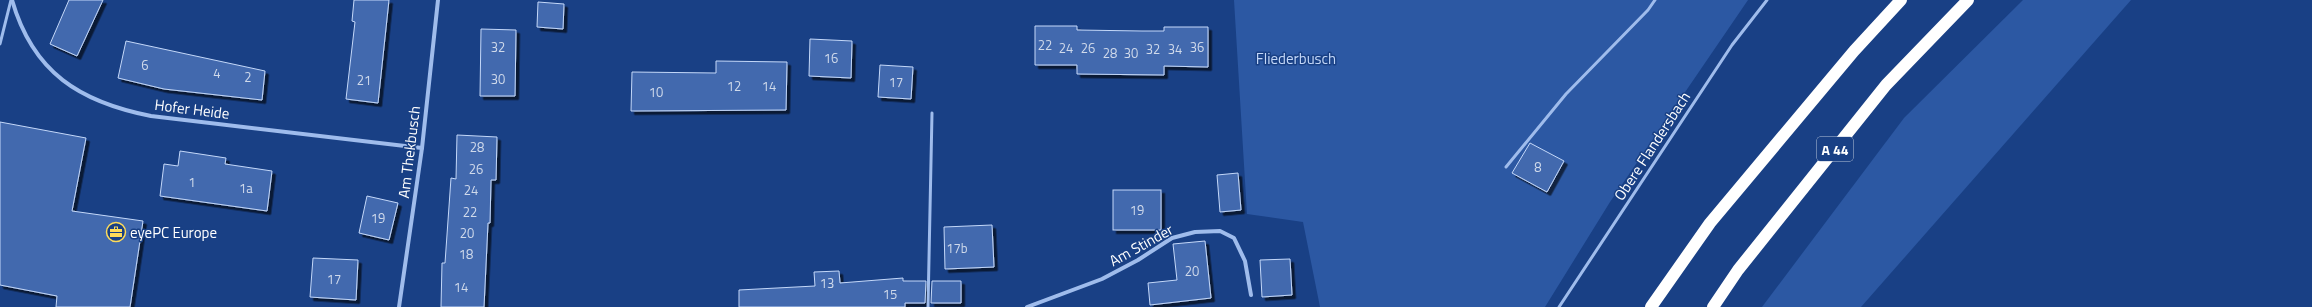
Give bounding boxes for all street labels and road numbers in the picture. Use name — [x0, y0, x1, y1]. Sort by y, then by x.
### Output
street label: Obere Flandersbach — [1608, 87, 1696, 205]
street label: Hofer Heide — [153, 93, 231, 125]
street label: Am Thekbusch — [392, 104, 426, 200]
road number: A 44 — [1817, 137, 1853, 161]
street label: Am Stinder — [1105, 218, 1177, 272]

